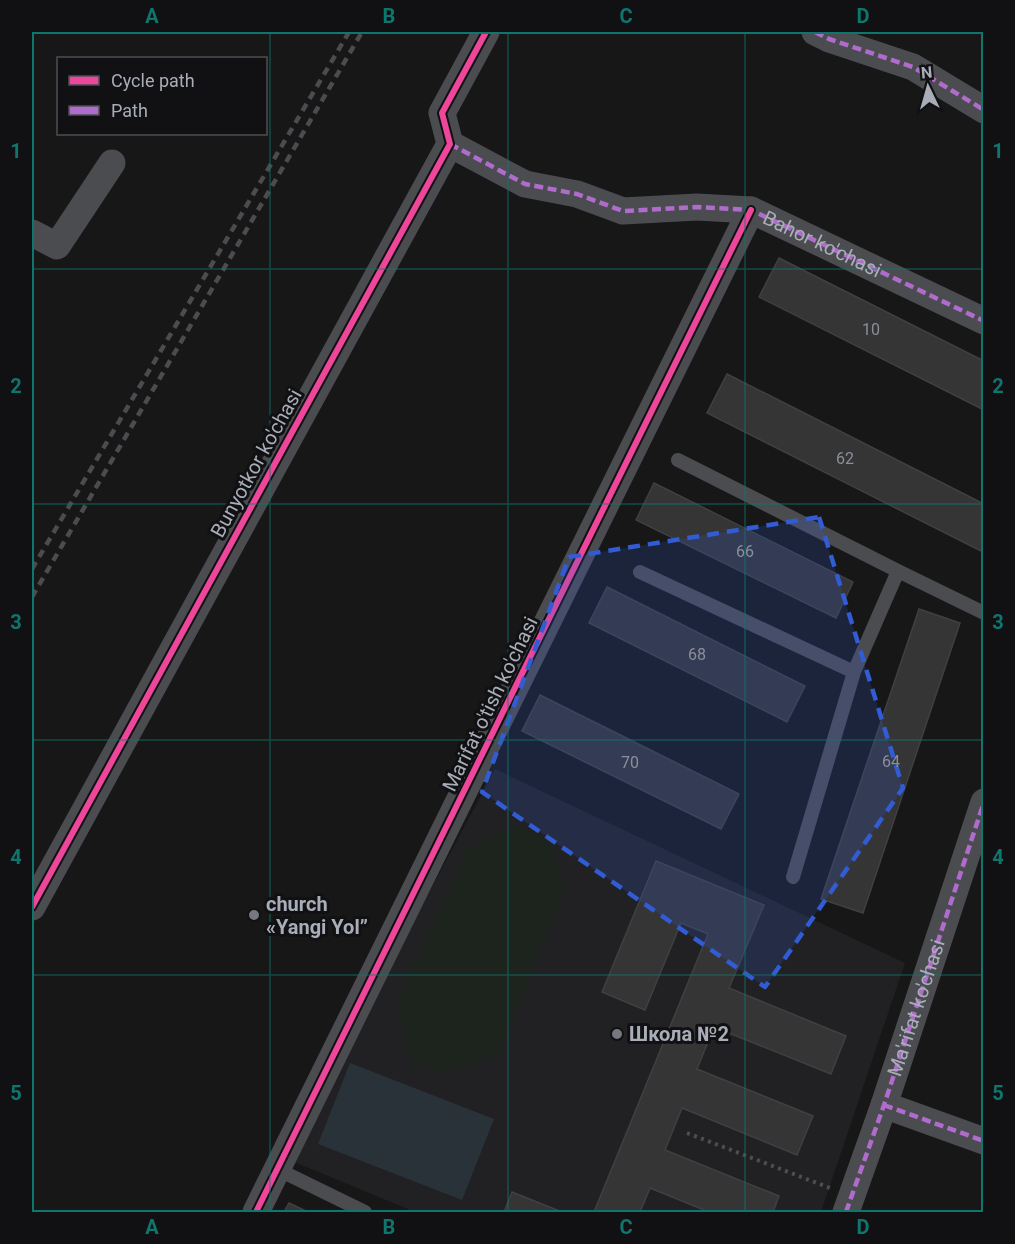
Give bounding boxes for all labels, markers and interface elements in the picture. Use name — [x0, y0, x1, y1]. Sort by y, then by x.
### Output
text: A — [145, 4, 159, 28]
text: B — [383, 4, 395, 28]
text: C — [619, 4, 633, 28]
text: D — [857, 4, 870, 28]
legend — [57, 57, 267, 135]
north arrow — [898, 57, 958, 117]
text: N — [920, 63, 933, 83]
text: Cycle path — [111, 70, 195, 91]
text: Path — [111, 100, 148, 121]
text: 1 — [10, 139, 22, 163]
text: 1 — [992, 139, 1004, 163]
street label: Bahor ko'chasi — [759, 205, 885, 282]
house number: 10 — [862, 320, 880, 339]
text: 2 — [10, 374, 22, 398]
text: 2 — [992, 374, 1004, 398]
street label: Bunyotkor ko'chasi — [205, 385, 307, 541]
house number: 62 — [836, 449, 854, 468]
house number: 66 — [736, 542, 754, 561]
text: 3 — [10, 610, 22, 634]
text: 3 — [992, 610, 1004, 634]
street label: Marifat o'tish ko'chasi — [437, 613, 543, 795]
house number: 68 — [688, 645, 706, 664]
house number: 64 — [882, 752, 900, 771]
house number: 70 — [621, 753, 639, 772]
text: 4 — [10, 845, 22, 869]
text: 4 — [992, 845, 1004, 869]
place label: church «Yangi Yol” — [266, 892, 368, 939]
marker: church «Yangi Yol” — [247, 908, 261, 922]
street label: Ma'rifat ko'chasi — [882, 936, 950, 1079]
place label: Школа №2 — [629, 1022, 729, 1046]
marker: Школа №2 — [610, 1027, 624, 1041]
text: 5 — [10, 1081, 22, 1105]
text: 5 — [992, 1081, 1004, 1105]
text: A — [145, 1215, 159, 1239]
text: B — [383, 1215, 395, 1239]
text: C — [619, 1215, 633, 1239]
text: D — [857, 1215, 870, 1239]

